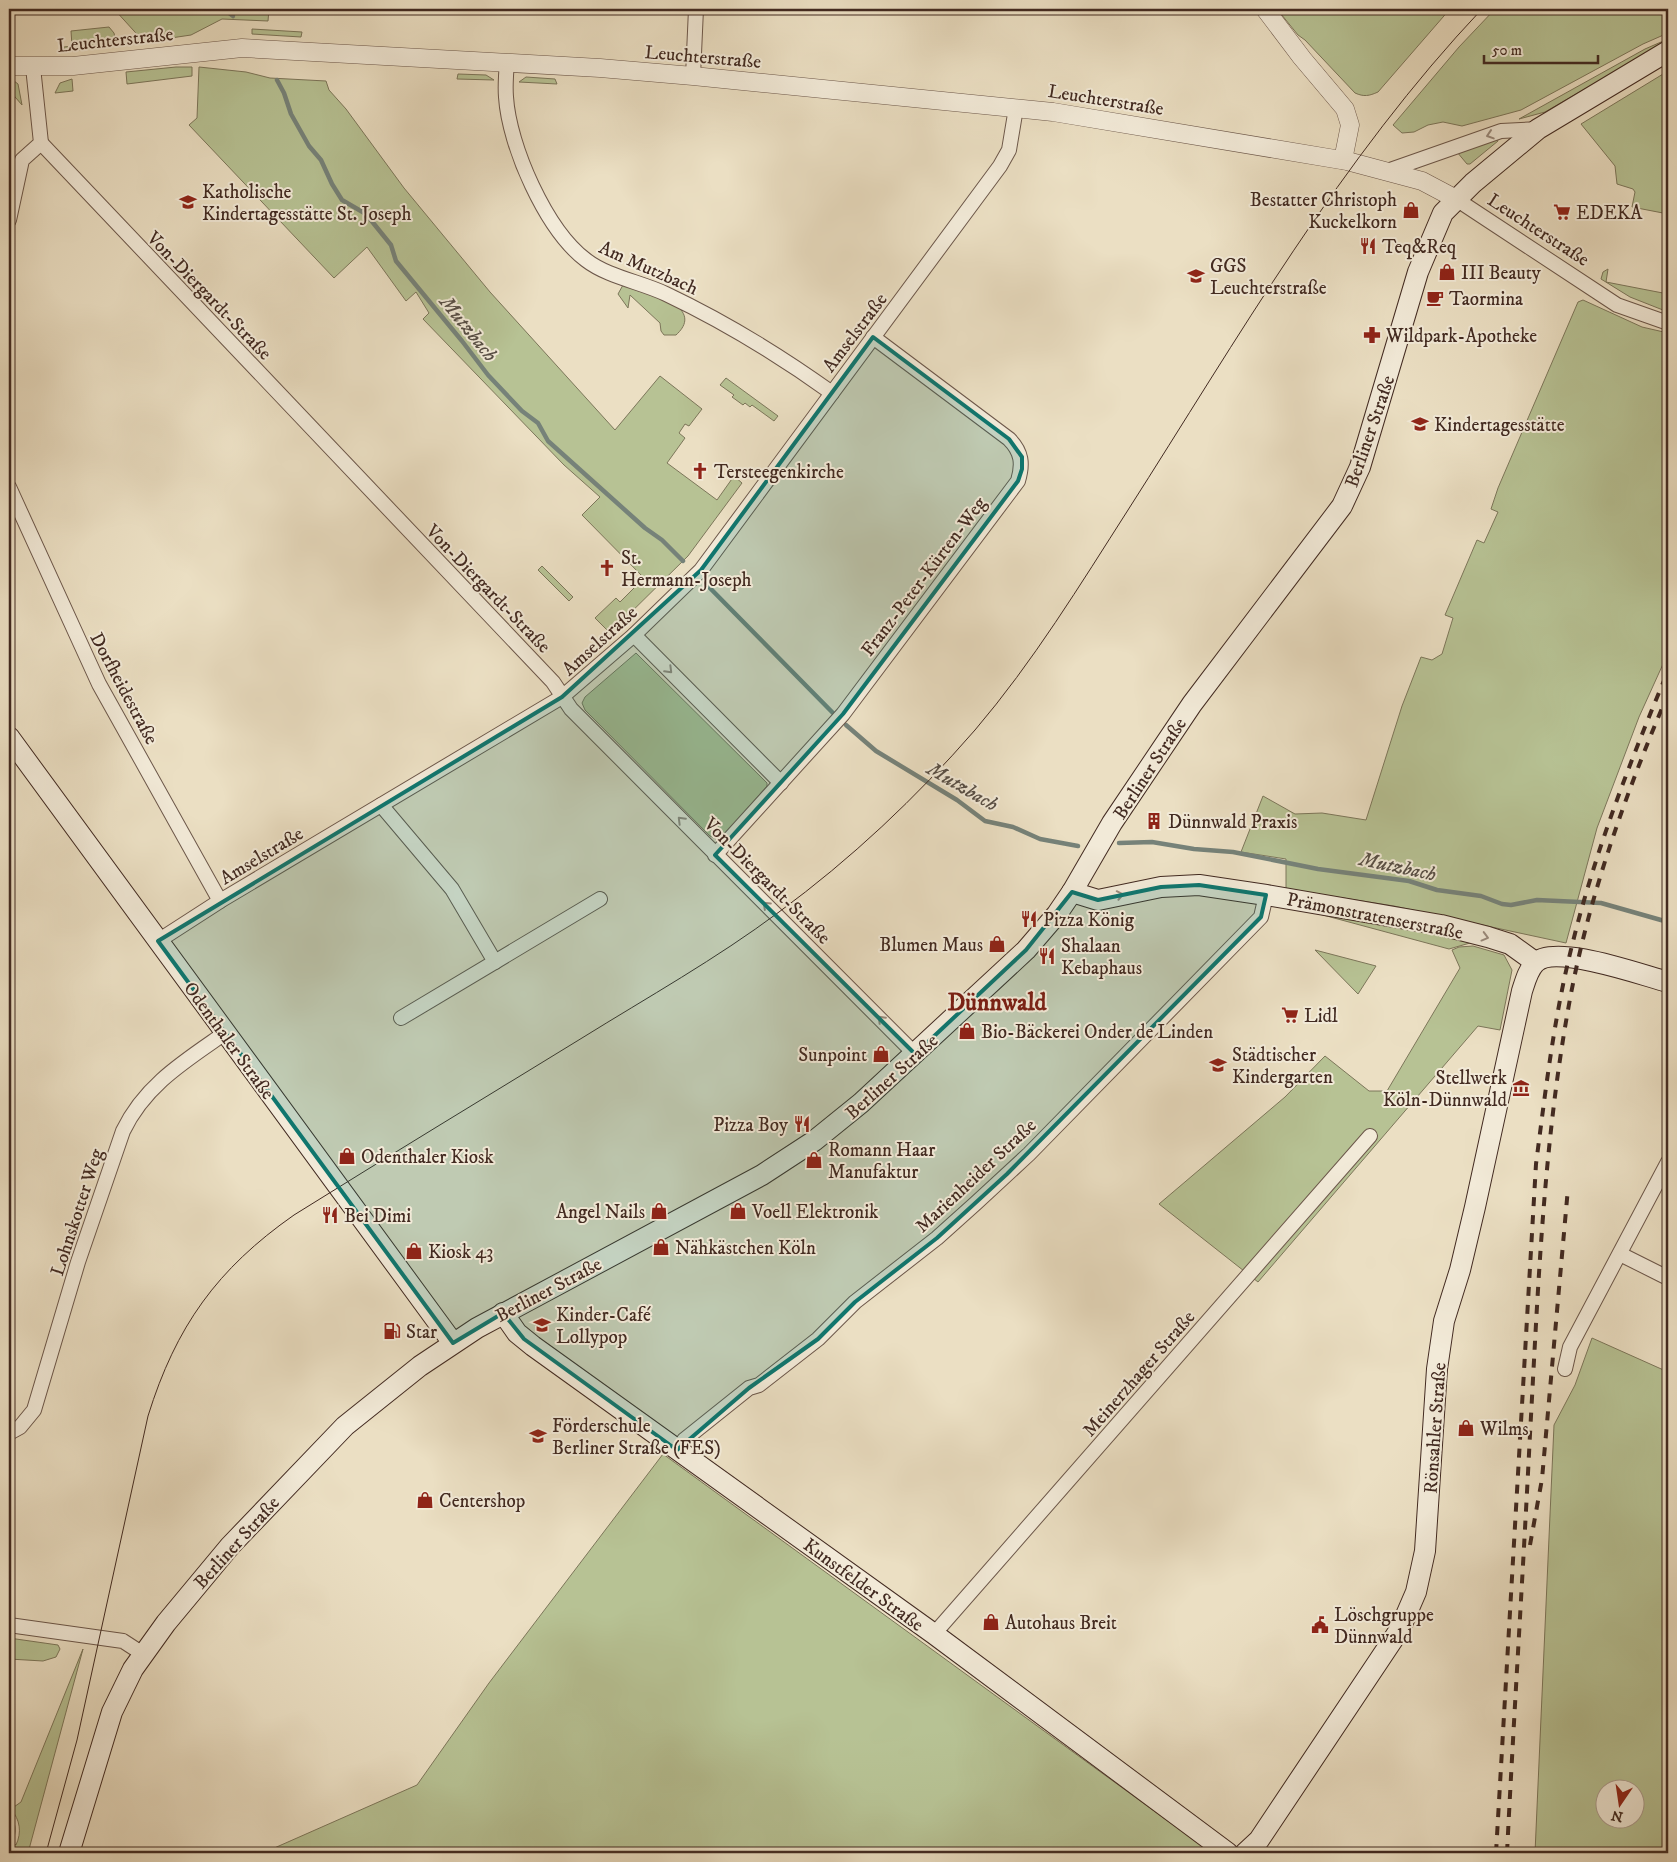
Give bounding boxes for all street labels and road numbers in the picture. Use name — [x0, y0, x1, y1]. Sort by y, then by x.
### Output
street label: Leuchterstraße — [56, 23, 175, 58]
street label: Leuchterstraße — [644, 41, 762, 74]
street label: Leuchterstraße — [1046, 80, 1165, 121]
street label: Leuchterstraße — [1483, 189, 1594, 272]
street label: Von-Diergardt-Straße — [141, 226, 276, 365]
street label: Am Mutzbach — [595, 236, 702, 300]
street label: Amselstraße — [818, 289, 893, 377]
street label: Berliner Straße — [1341, 372, 1400, 490]
street label: Franz-Peter-Kürten-Weg — [857, 492, 992, 661]
street label: Von-Diergardt-Straße — [420, 519, 555, 658]
street label: Amselstraße — [558, 601, 642, 681]
street label: Dorfheidestraße — [85, 629, 163, 749]
street label: Berliner Straße — [1109, 713, 1192, 824]
street label: Von-Diergardt-Straße — [698, 812, 835, 949]
street label: Amselstraße — [216, 822, 308, 890]
street label: Prämonstratenserstraße — [1285, 888, 1465, 945]
street label: Odenthaler Straße — [178, 978, 279, 1104]
street label: Berliner Straße — [841, 1029, 943, 1125]
street label: Marienheider Straße — [911, 1114, 1041, 1238]
street label: Lohnskotter Weg — [46, 1145, 109, 1279]
street label: Berliner Straße — [492, 1253, 606, 1328]
street label: Meinerzhager Straße — [1078, 1306, 1200, 1442]
street label: Rönsahler Straße — [1419, 1362, 1452, 1494]
street label: Berliner Straße — [189, 1492, 285, 1594]
street label: Kunstfelder Straße — [798, 1534, 928, 1637]

